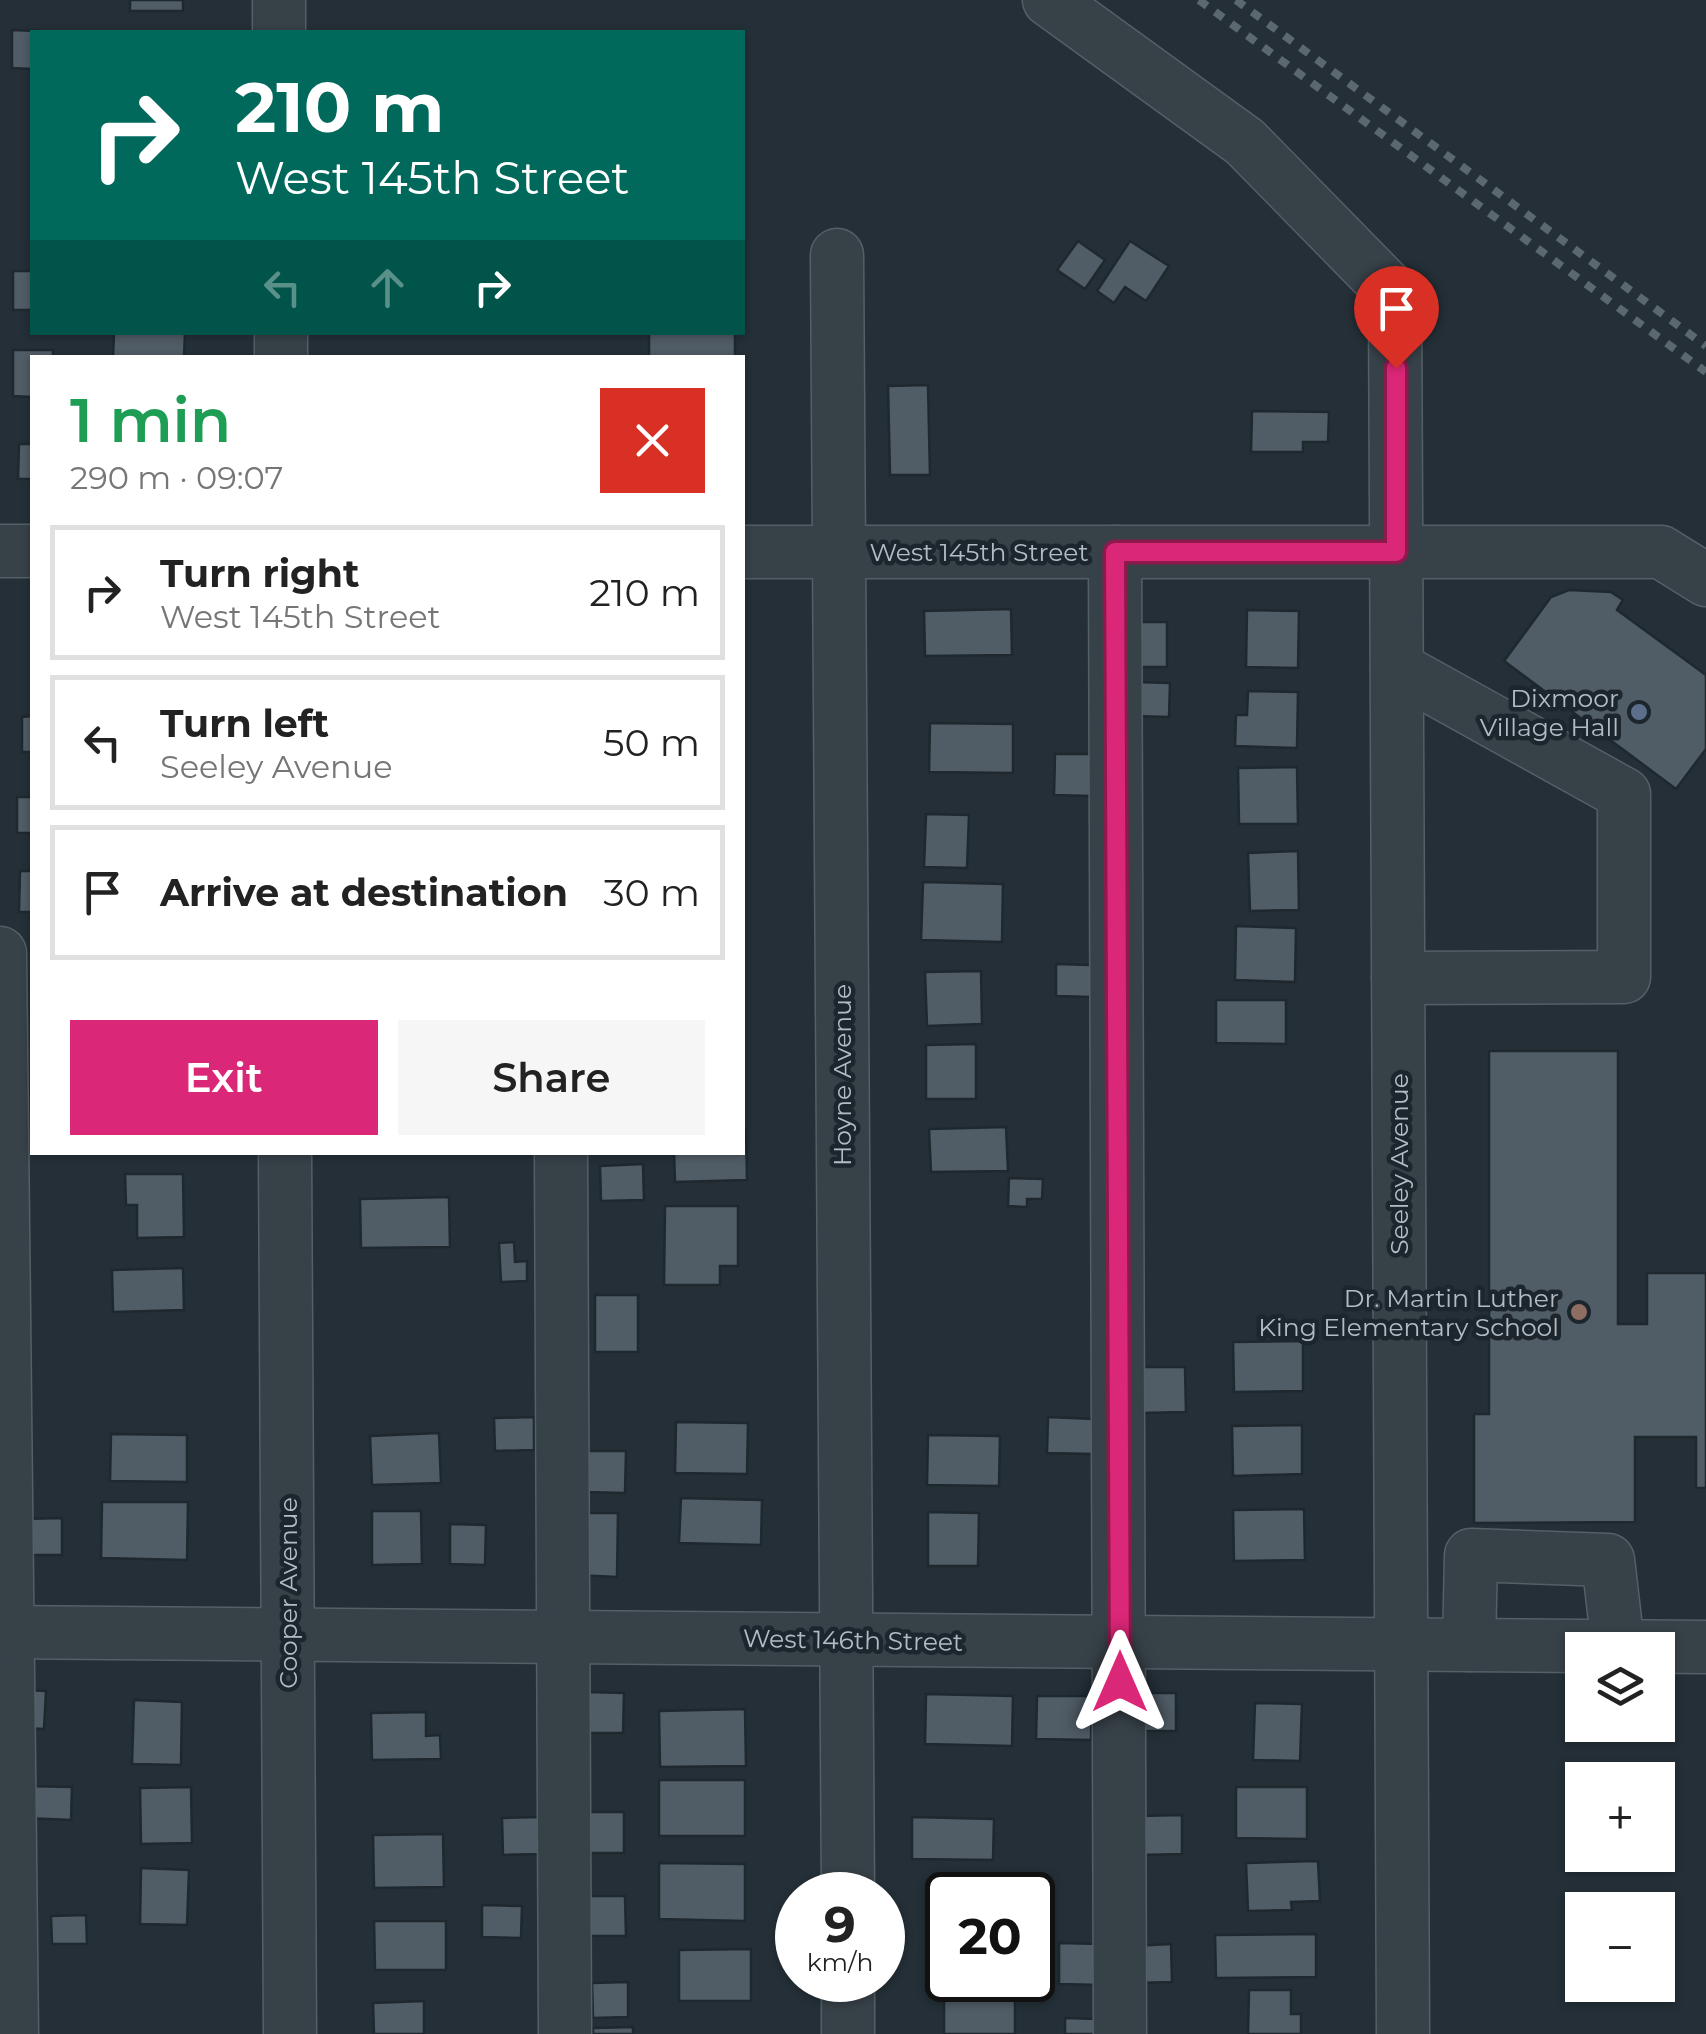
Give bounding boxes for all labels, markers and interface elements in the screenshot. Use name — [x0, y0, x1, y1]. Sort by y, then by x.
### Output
text: 210 m — [235, 64, 445, 150]
icon: right — [70, 70, 200, 200]
text: West 145th Street — [235, 150, 630, 205]
icon: left — [255, 260, 310, 315]
icon: ahead — [360, 260, 415, 315]
icon: right — [465, 260, 520, 315]
pin — [1354, 266, 1439, 369]
icon: arrive — [1369, 281, 1424, 336]
text: 1 min — [70, 384, 231, 457]
button: close — [600, 388, 705, 493]
text: 290 m · 09:07 — [70, 458, 283, 497]
street label: West 145th Street — [869, 537, 1089, 567]
text: Turn right — [160, 550, 359, 597]
icon: right — [75, 565, 130, 620]
text: 210 m — [589, 569, 700, 616]
text: West 145th Street — [160, 597, 441, 636]
place label: Dixmoor Village Hall — [1480, 683, 1619, 742]
text: Turn left — [160, 700, 329, 747]
marker: Dixmoor Village Hall — [1628, 701, 1650, 723]
icon: left — [75, 715, 130, 770]
text: 50 m — [603, 719, 700, 766]
text: Seeley Avenue — [160, 747, 393, 786]
icon: arrive — [75, 865, 130, 920]
text: Arrive at destination — [160, 869, 568, 916]
text: 30 m — [603, 869, 700, 916]
street label: Hoyne Avenue — [827, 984, 857, 1166]
button: Exit — [70, 1020, 378, 1135]
button: Share — [398, 1020, 705, 1135]
street label: Seeley Avenue — [1384, 1073, 1414, 1255]
place label: Dr. Martin Luther King Elementary School — [1258, 1283, 1559, 1342]
marker: Dr. Martin Luther King Elementary School — [1568, 1301, 1590, 1323]
street label: Cooper Avenue — [273, 1497, 303, 1689]
street label: West 146th Street — [743, 1623, 963, 1657]
position arrow — [1068, 1630, 1172, 1734]
map controls — [1565, 1632, 1675, 2002]
button: layers — [1565, 1632, 1675, 1742]
button: + — [1565, 1762, 1675, 1872]
speed limit sign: 20 — [925, 1872, 1055, 2002]
button: − — [1565, 1892, 1675, 2002]
text: 9 — [824, 1894, 856, 1955]
text: km/h — [807, 1947, 873, 1977]

